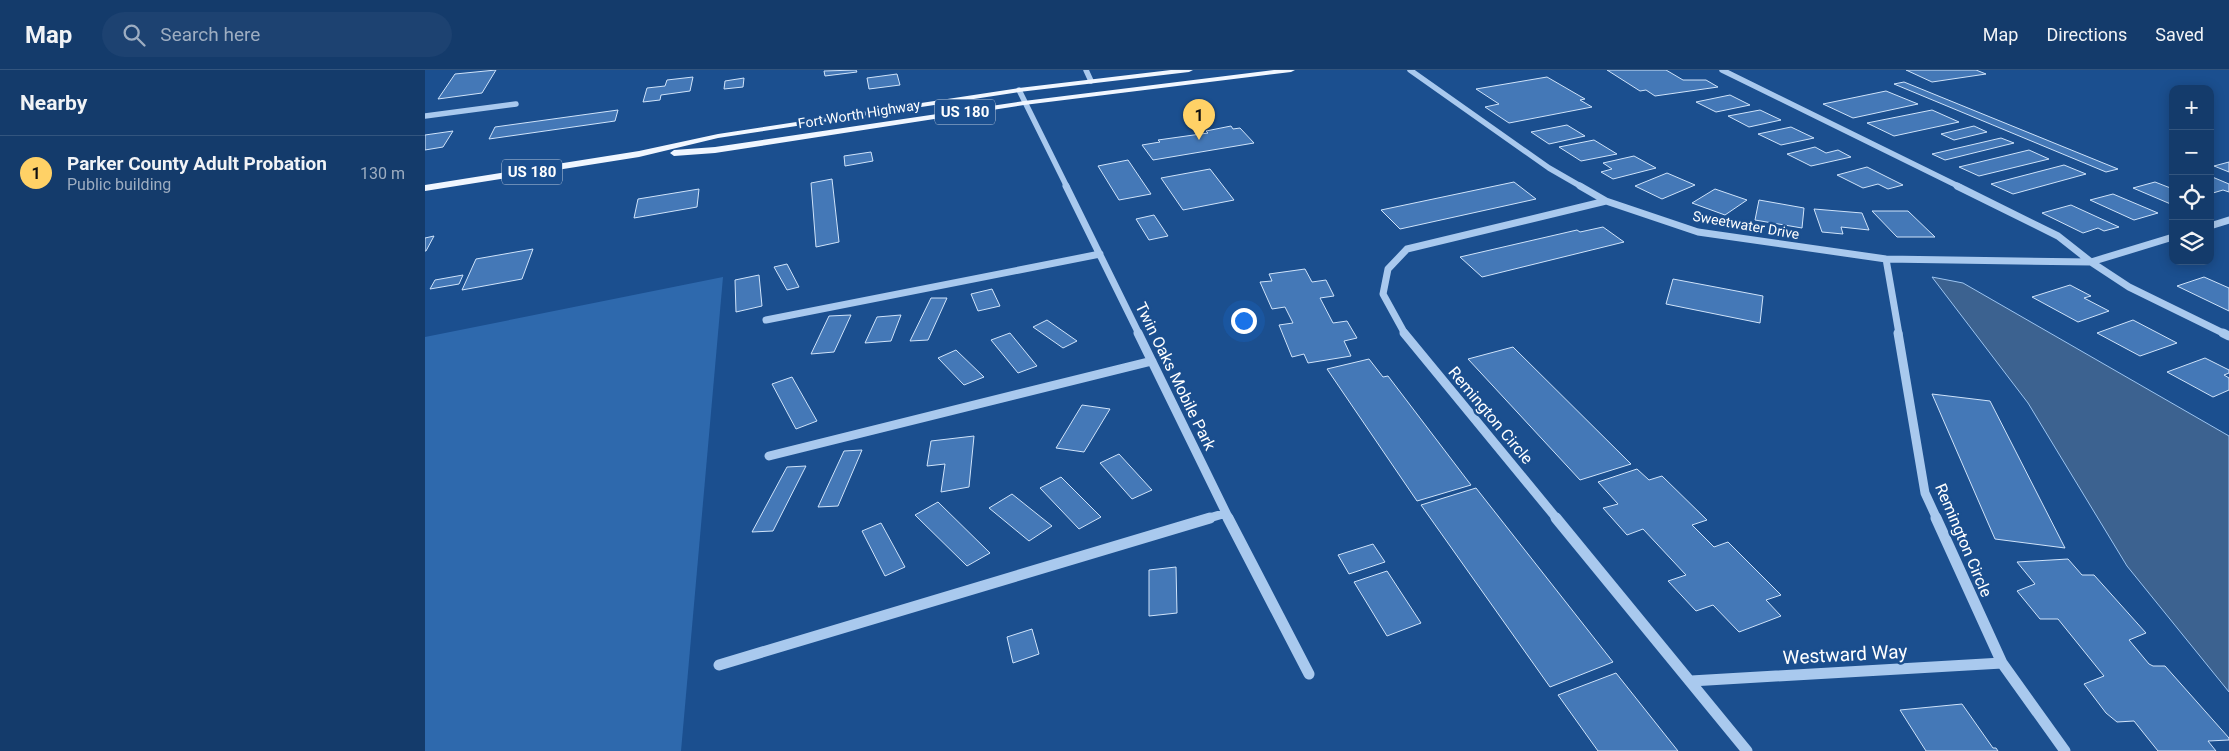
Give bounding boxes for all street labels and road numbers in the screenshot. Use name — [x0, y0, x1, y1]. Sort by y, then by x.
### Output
street label: Fort Worth Highway — [797, 96, 922, 132]
road number: US 180 — [935, 100, 995, 124]
road number: US 180 — [502, 160, 562, 184]
street label: Sweetwater Drive — [1691, 208, 1801, 242]
street label: Twin Oaks Mobile Park — [1131, 299, 1220, 454]
street label: Remington Circle — [1444, 363, 1537, 468]
street label: Remington Circle — [1931, 481, 1996, 600]
street label: Westward Way — [1782, 640, 1908, 669]

